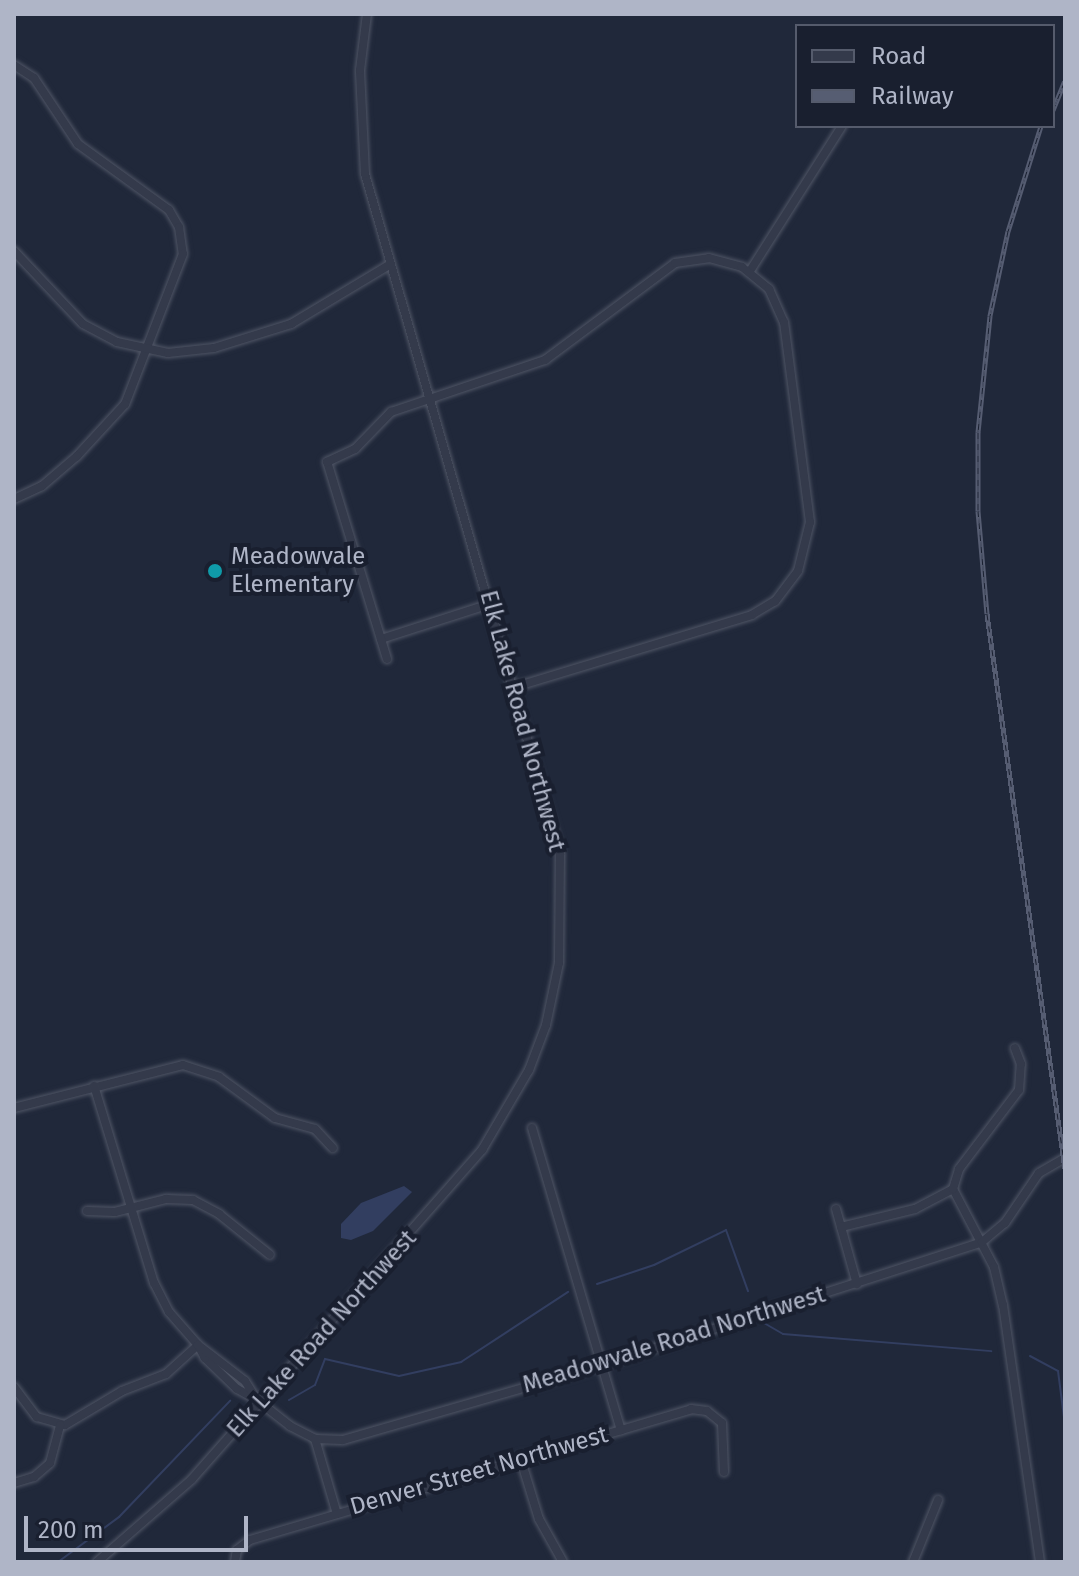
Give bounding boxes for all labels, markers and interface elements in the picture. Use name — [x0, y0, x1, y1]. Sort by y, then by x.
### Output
legend — [795, 24, 1055, 128]
text: Road — [871, 42, 926, 70]
text: Railway — [871, 82, 954, 110]
place label: Meadowvale Elementary — [231, 543, 365, 599]
marker: Meadowvale Elementary — [206, 562, 224, 580]
street label: Elk Lake Road Northwest — [473, 587, 571, 855]
street label: Elk Lake Road Northwest — [221, 1224, 423, 1444]
street label: Meadowvale Road Northwest — [519, 1280, 829, 1400]
street label: Denver Street Northwest — [347, 1420, 611, 1522]
scale bar — [28, 1500, 252, 1550]
text: 200 m — [38, 1516, 104, 1544]

